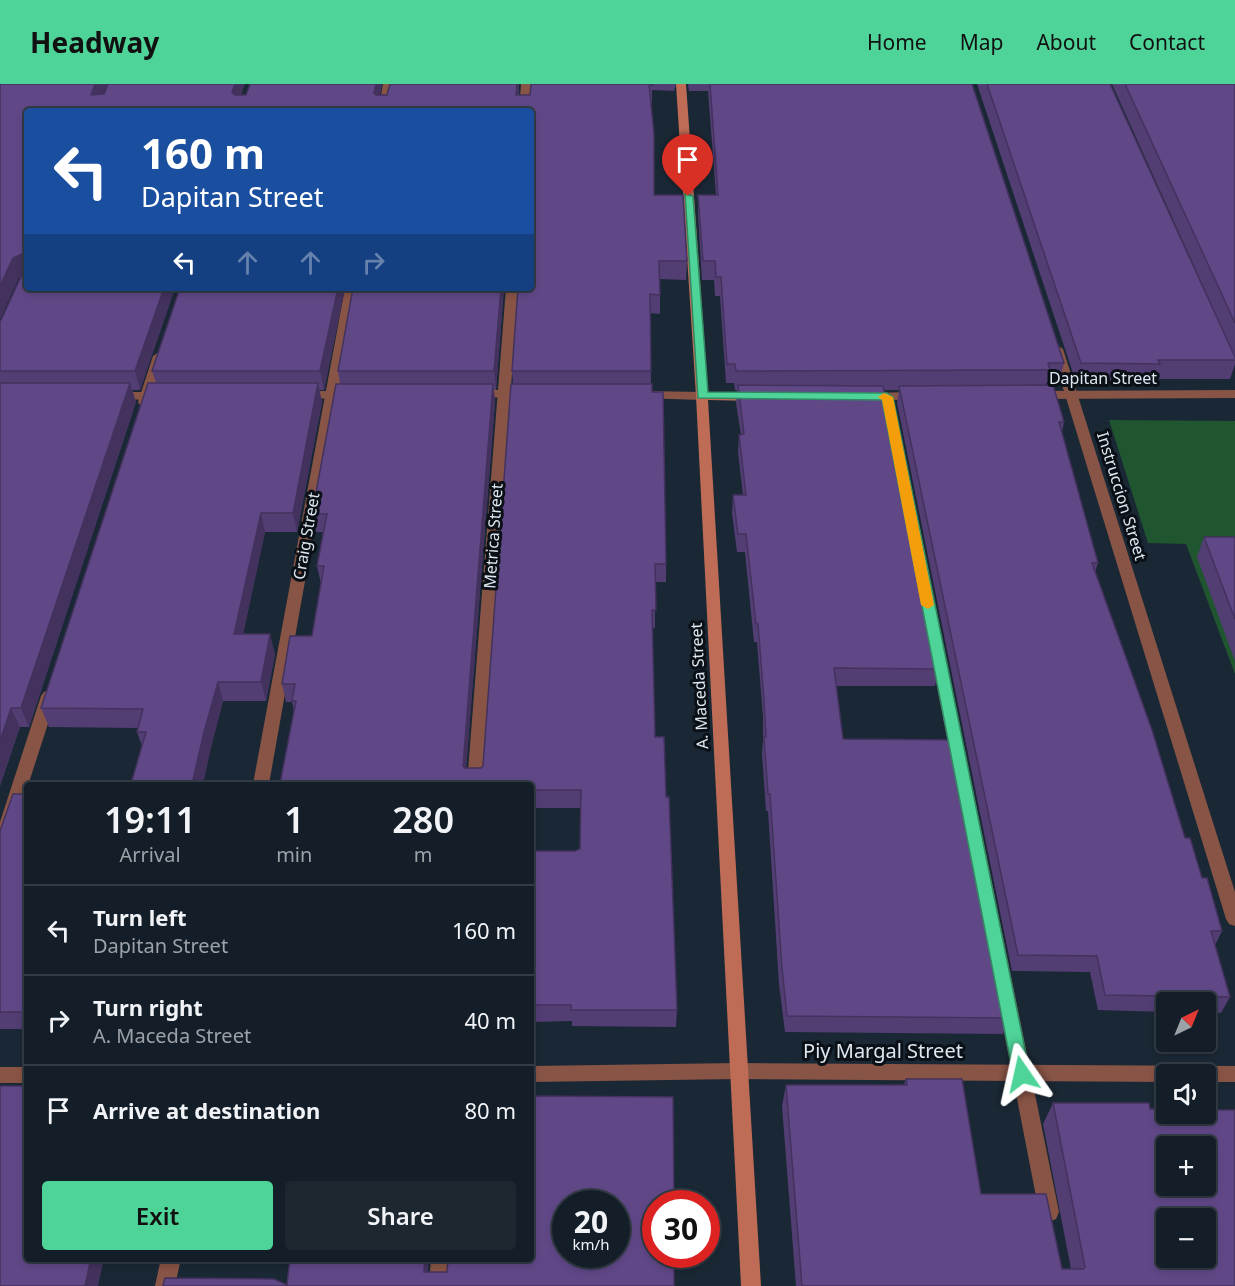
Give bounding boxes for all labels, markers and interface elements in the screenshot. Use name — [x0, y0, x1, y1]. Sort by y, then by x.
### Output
text: Headway — [30, 23, 159, 61]
text: Home — [867, 28, 927, 56]
text: Map — [960, 28, 1003, 56]
text: About — [1036, 28, 1096, 56]
text: Contact — [1129, 28, 1205, 56]
text: 160 m — [141, 124, 265, 181]
icon: left — [42, 132, 120, 210]
pin — [662, 134, 713, 196]
icon: arrive — [671, 143, 704, 176]
text: Dapitan Street — [141, 178, 323, 215]
icon: left — [168, 246, 201, 279]
icon: ahead — [231, 246, 264, 279]
icon: ahead — [294, 246, 327, 279]
icon: right — [357, 246, 390, 279]
street label: Dapitan Street — [1049, 367, 1157, 389]
street label: Instruccion Street — [1092, 429, 1152, 563]
street label: Metrica Street — [478, 482, 508, 589]
street label: Craig Street — [288, 490, 325, 581]
street label: A. Maceda Street — [685, 622, 713, 750]
text: 19:11 — [104, 795, 196, 844]
text: 1 — [284, 795, 305, 844]
text: 280 — [392, 795, 454, 844]
text: Arrival — [120, 841, 181, 868]
text: min — [276, 841, 312, 868]
text: m — [414, 841, 433, 868]
text: Turn left — [93, 902, 187, 932]
icon: left — [42, 914, 75, 947]
text: 160 m — [452, 915, 516, 945]
text: Dapitan Street — [93, 932, 228, 959]
text: Turn right — [93, 992, 203, 1022]
north arrow — [1156, 992, 1216, 1052]
map controls — [1156, 992, 1216, 1268]
icon: right — [42, 1004, 75, 1037]
text: 40 m — [465, 1005, 516, 1035]
text: A. Maceda Street — [93, 1022, 251, 1049]
street label: Piy Margal Street — [803, 1037, 963, 1064]
position arrow — [990, 1042, 1054, 1106]
button: sound — [1156, 1064, 1216, 1124]
icon: arrive — [42, 1094, 75, 1127]
text: Arrive at destination — [93, 1095, 320, 1125]
text: 80 m — [465, 1095, 516, 1125]
button: + — [1156, 1136, 1216, 1196]
button: Exit — [42, 1181, 273, 1250]
button: Share — [285, 1181, 516, 1250]
speed limit sign: 30 — [642, 1190, 720, 1268]
text: 20 — [574, 1201, 608, 1242]
button: − — [1156, 1208, 1216, 1268]
text: km/h — [573, 1234, 609, 1254]

